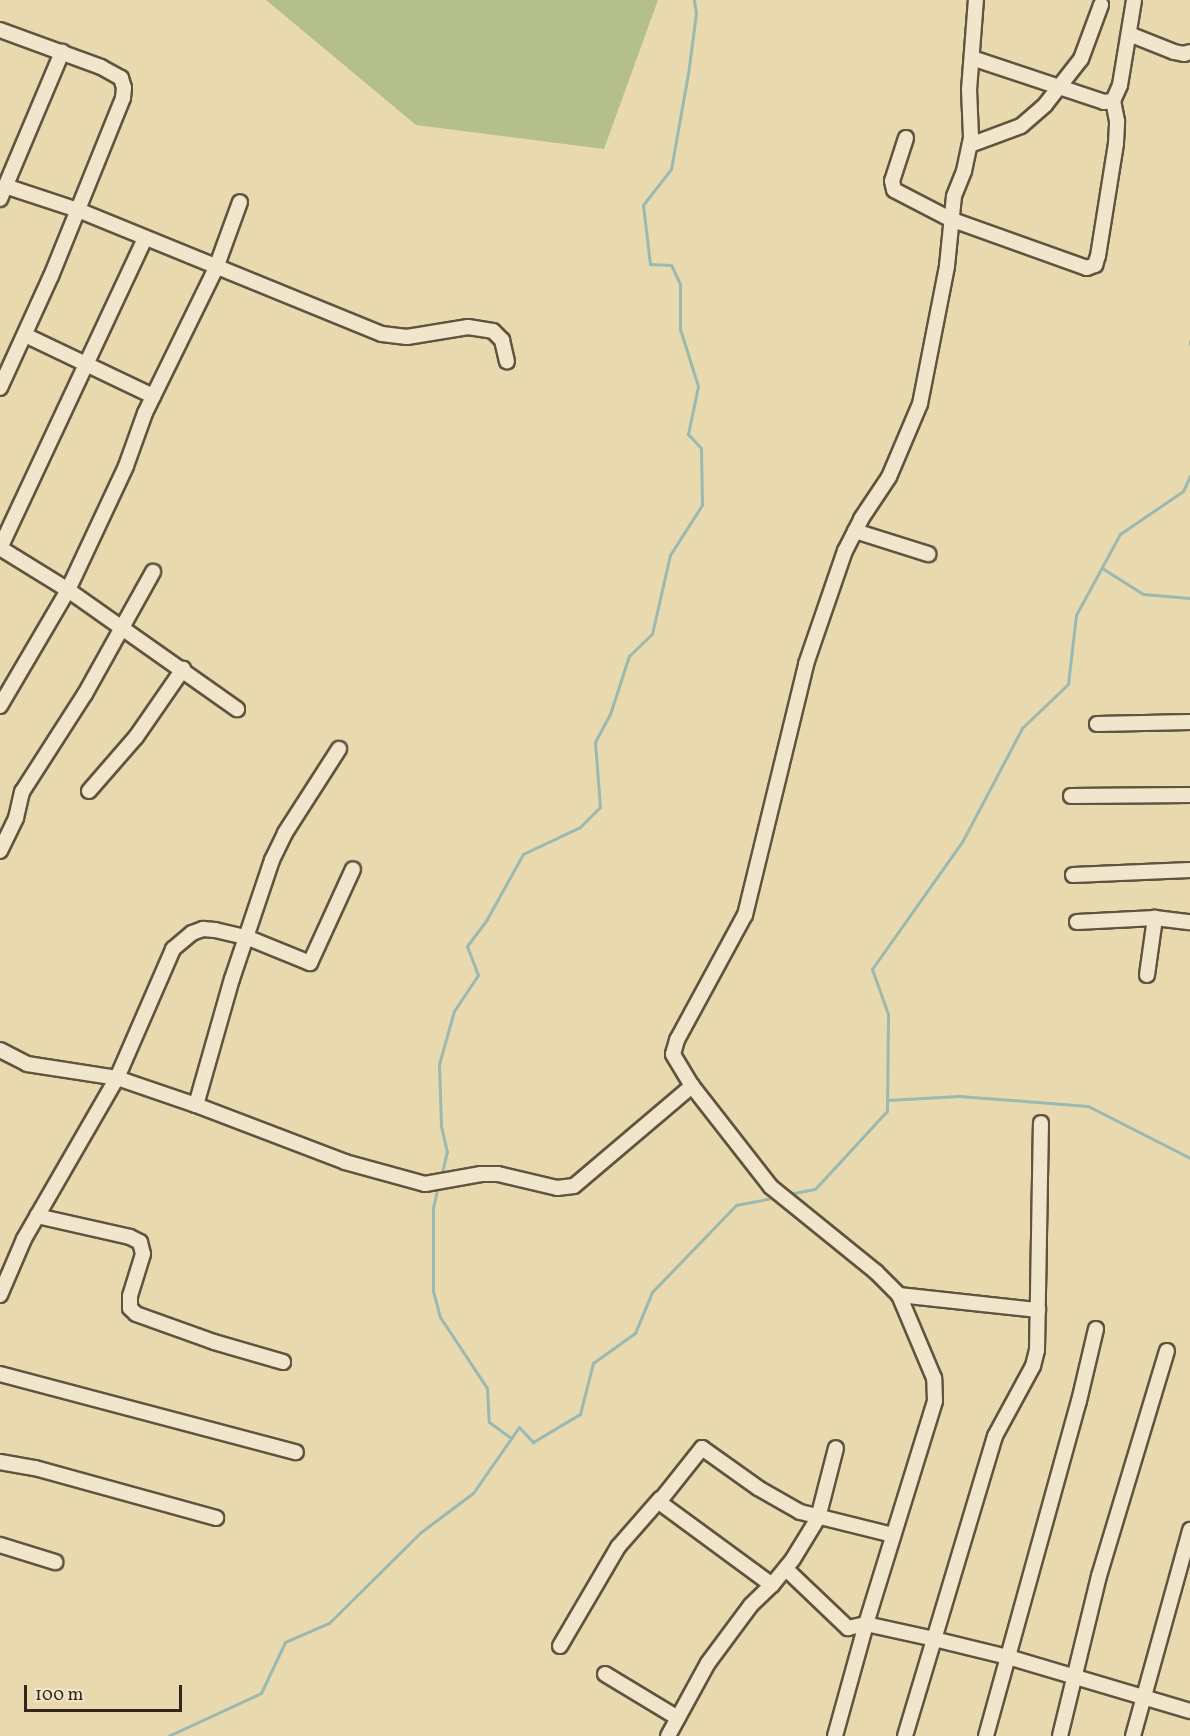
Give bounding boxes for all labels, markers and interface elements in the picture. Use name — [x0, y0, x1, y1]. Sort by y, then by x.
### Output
scale bar — [27, 1673, 184, 1711]
text: 100 m — [35, 1683, 84, 1708]

